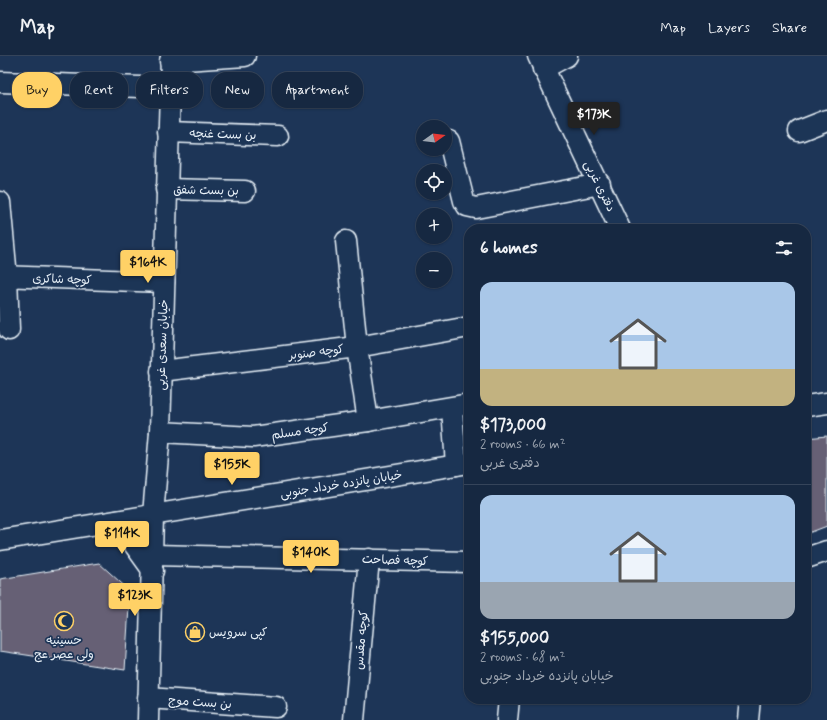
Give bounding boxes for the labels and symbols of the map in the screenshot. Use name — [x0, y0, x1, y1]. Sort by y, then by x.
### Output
pin: $173K — [566, 102, 622, 136]
north arrow — [416, 120, 452, 156]
street label: بن بست غنچه — [189, 126, 257, 144]
street label: دفتری غربی — [580, 158, 618, 215]
street label: بن بست شفق — [173, 182, 239, 200]
pin: $164K — [120, 250, 176, 284]
street label: کوچه شاکری — [32, 271, 92, 289]
street label: خیابان سعدی غربی — [153, 299, 173, 391]
street label: کوچه صنوبر — [287, 342, 345, 364]
street label: کوچه مسلم — [270, 420, 330, 444]
pin: $155K — [204, 452, 260, 486]
street label: خیابان پانزده خرداد جنوبی — [279, 467, 403, 503]
pin: $114K — [94, 521, 150, 555]
pin: $140K — [283, 540, 339, 574]
street label: کوچه فصاحت — [362, 552, 428, 570]
pin: $123K — [107, 583, 163, 617]
mosque icon: حسینیه ولی عصر عج — [53, 610, 75, 632]
street label: کوچه مقدس — [351, 610, 373, 670]
shop icon: کپی سرویس — [184, 621, 206, 643]
place label: کپی سرویس — [209, 625, 267, 641]
place label: حسینیه ولی عصر عج — [34, 633, 94, 663]
street label: بن بست موج — [168, 693, 232, 713]

